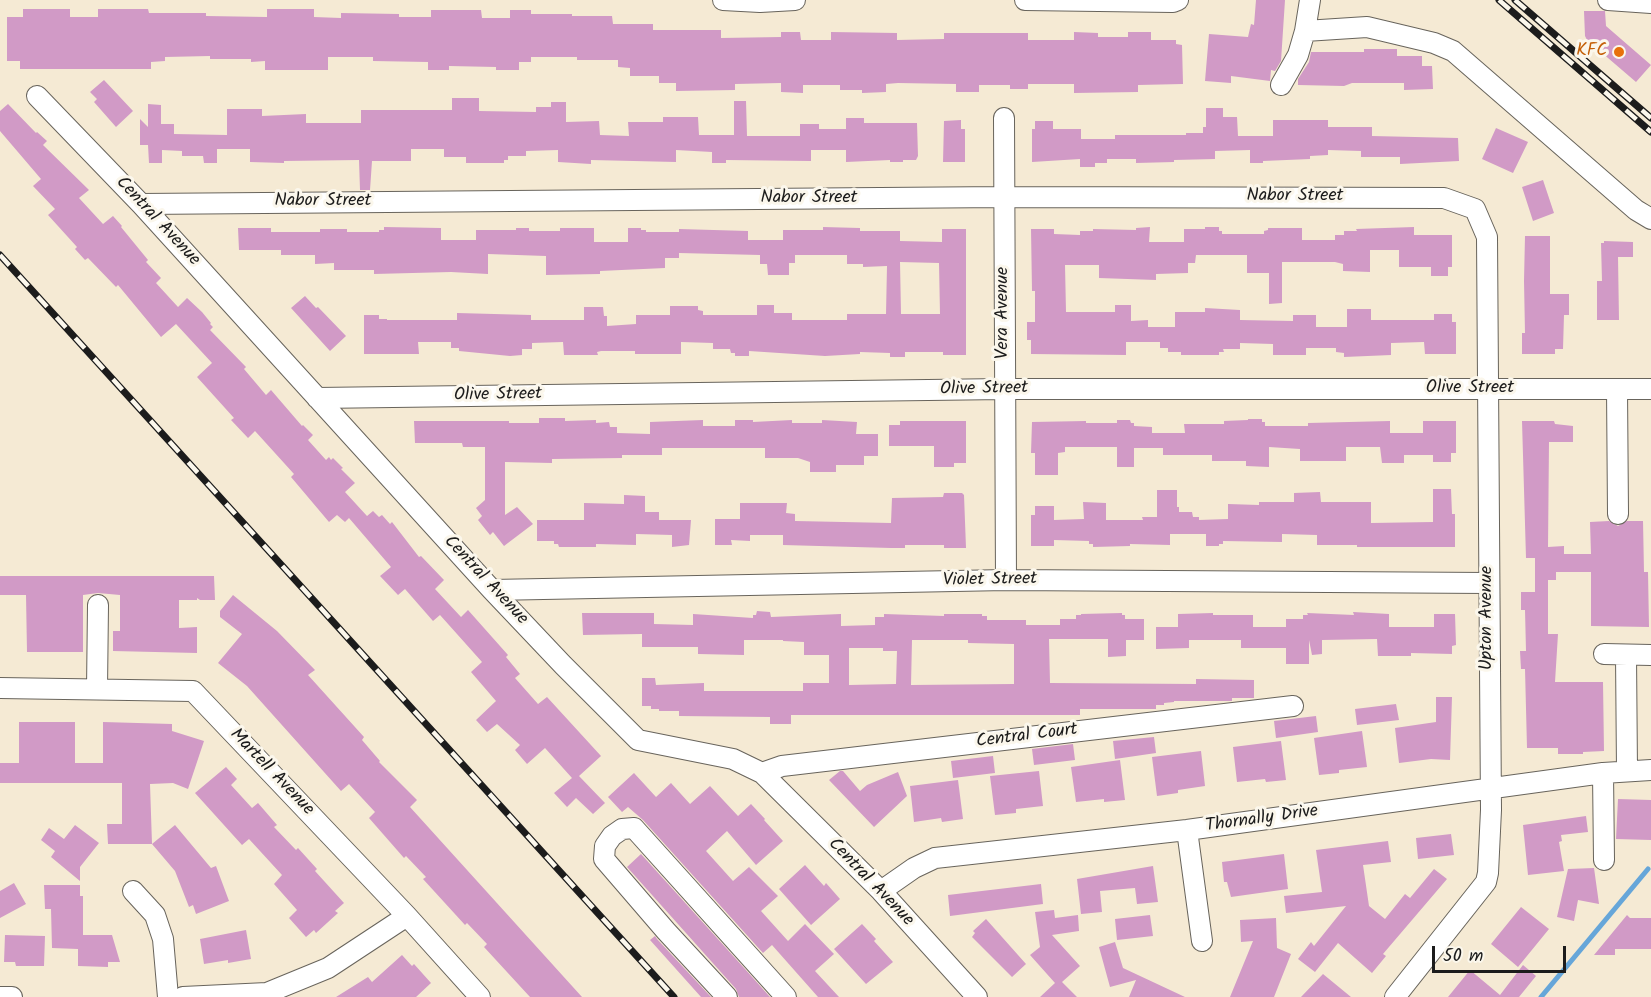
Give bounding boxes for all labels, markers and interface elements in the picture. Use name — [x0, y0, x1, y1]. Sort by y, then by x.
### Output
place label: KFC — [1576, 41, 1607, 63]
marker: KFC — [1612, 45, 1626, 59]
street label: Central Avenue — [110, 173, 204, 271]
street label: Nabor Street — [1246, 186, 1344, 208]
street label: Nabor Street — [760, 188, 858, 210]
street label: Nabor Street — [274, 191, 372, 213]
street label: Vera Avenue — [993, 267, 1015, 359]
street label: Olive Street — [940, 378, 1028, 402]
street label: Olive Street — [1426, 378, 1514, 400]
street label: Olive Street — [454, 384, 542, 408]
street label: Central Avenue — [438, 532, 532, 630]
street label: Upton Avenue — [1477, 566, 1499, 670]
street label: Violet Street — [943, 569, 1037, 593]
street label: Central Court — [975, 720, 1079, 754]
street label: Martell Avenue — [224, 725, 318, 821]
street label: Thornally Drive — [1204, 801, 1320, 839]
street label: Central Avenue — [822, 834, 918, 932]
scale bar — [1435, 934, 1568, 972]
text: 50 m — [1443, 942, 1483, 971]

